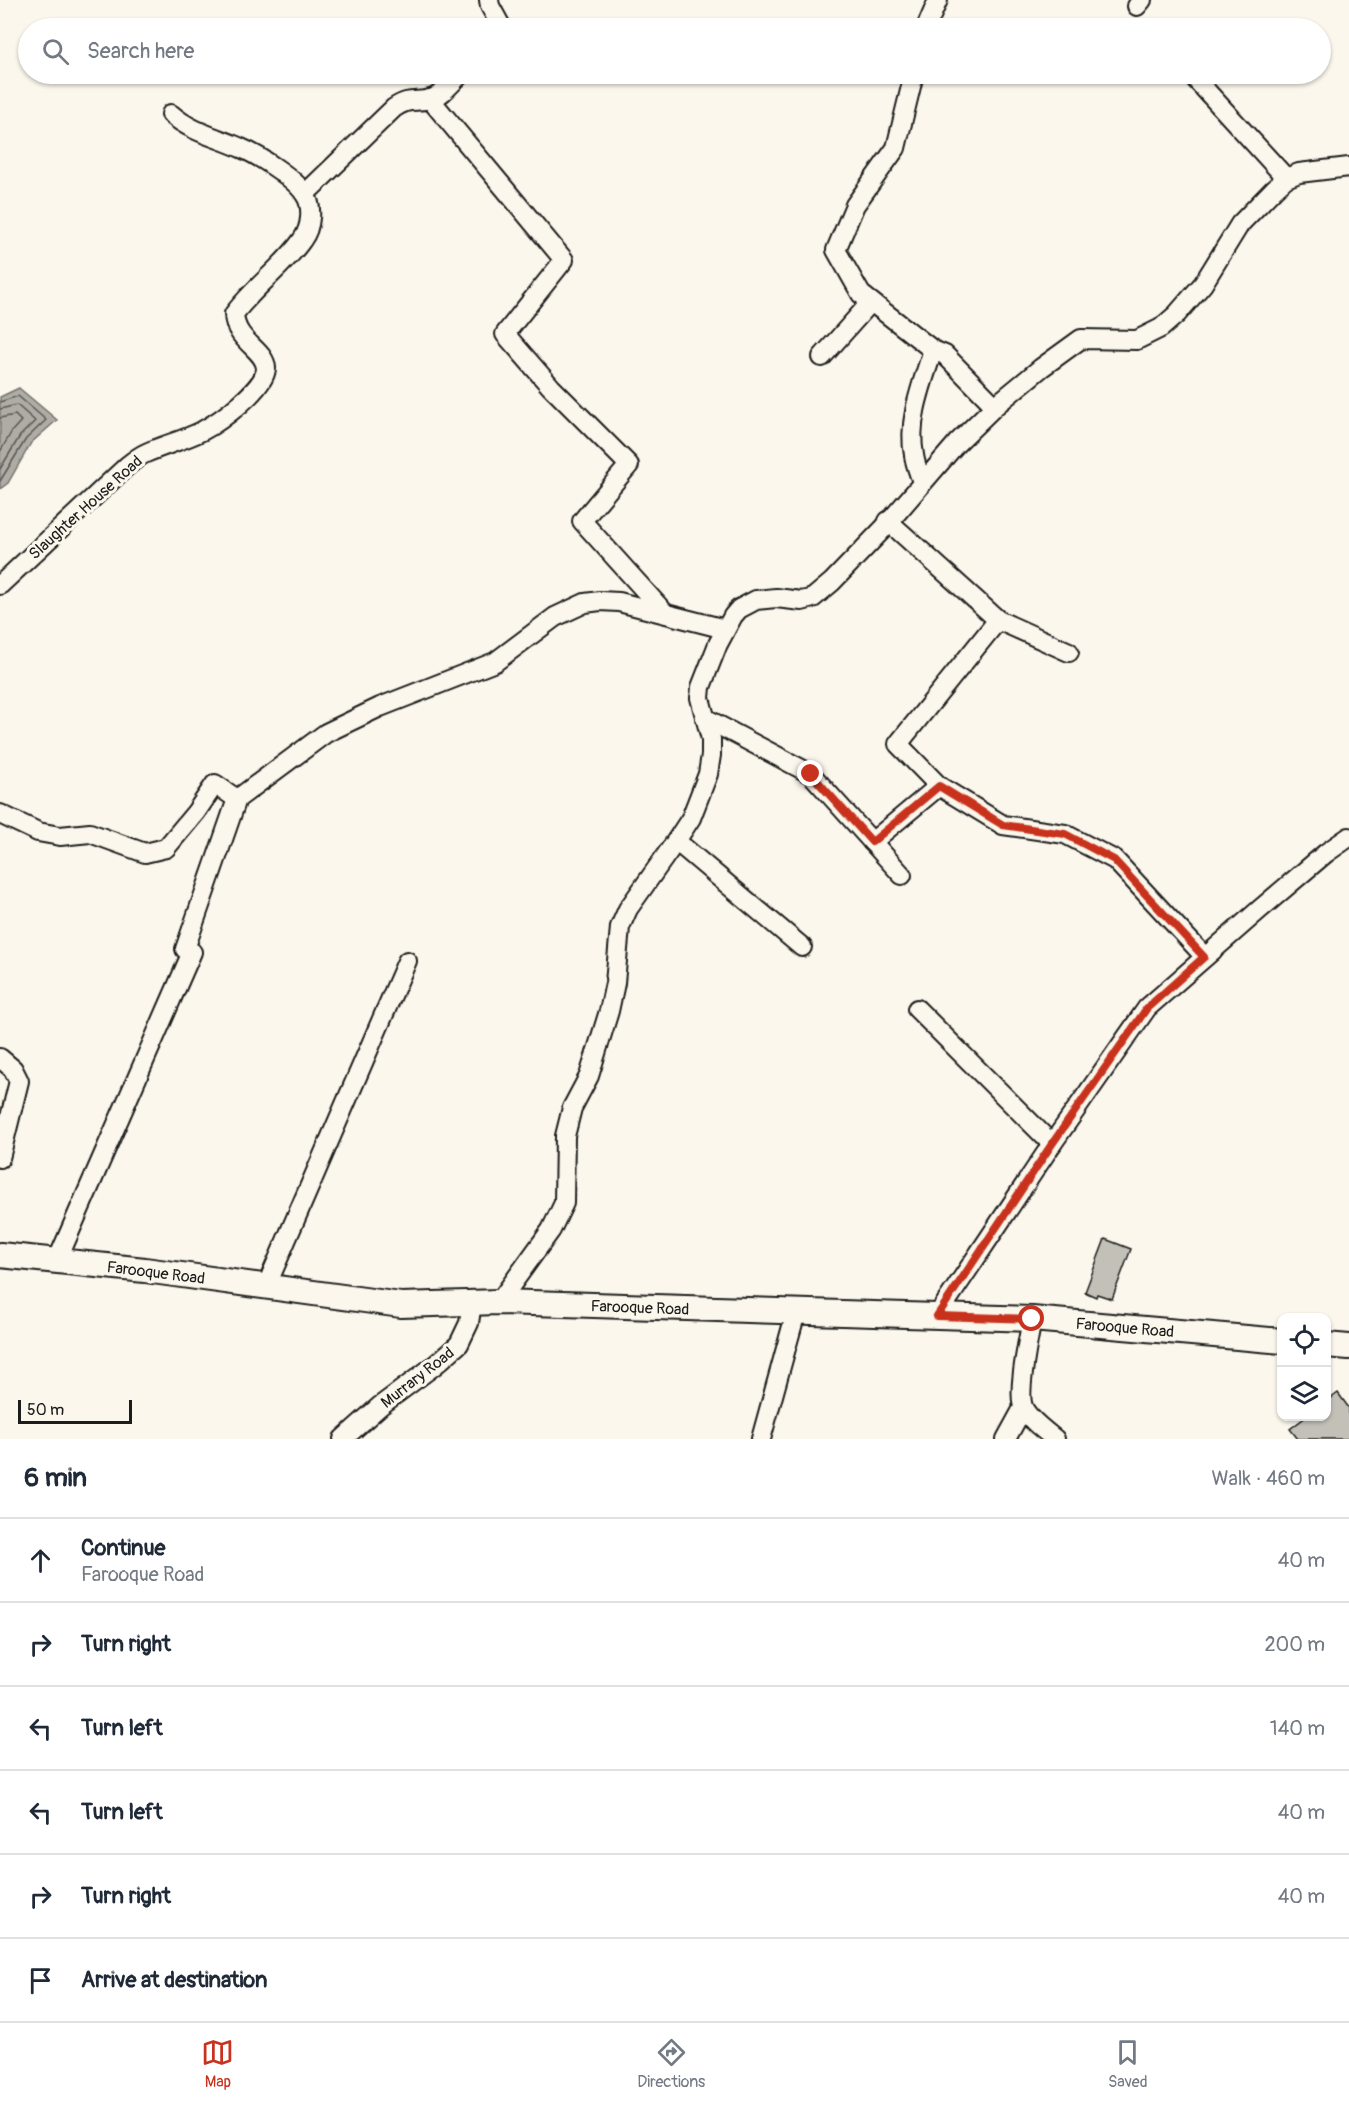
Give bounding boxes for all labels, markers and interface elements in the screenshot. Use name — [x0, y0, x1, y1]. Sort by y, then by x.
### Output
search box — [18, 18, 1331, 84]
icon: search — [39, 35, 72, 68]
text: Search here — [87, 37, 194, 65]
street label: Slaughter House Road — [25, 451, 147, 564]
route end — [797, 760, 823, 786]
street label: Farooque Road — [106, 1257, 206, 1289]
street label: Farooque Road — [590, 1296, 690, 1320]
route start — [1018, 1305, 1044, 1331]
map controls — [1277, 1313, 1331, 1421]
button: locate — [1277, 1313, 1331, 1367]
street label: Farooque Road — [1075, 1314, 1175, 1342]
street label: Murrary Road — [377, 1343, 458, 1413]
button: layers — [1277, 1367, 1331, 1421]
scale bar — [18, 1397, 132, 1424]
text: 50 m — [27, 1400, 64, 1420]
text: 6 min — [24, 1462, 87, 1494]
text: Walk · 460 m — [1211, 1466, 1325, 1491]
text: Continue — [81, 1534, 165, 1562]
icon: ahead — [24, 1544, 57, 1577]
text: 40 m — [1278, 1548, 1325, 1573]
text: Farooque Road — [81, 1562, 204, 1587]
icon: right — [24, 1628, 57, 1661]
text: Turn right — [81, 1630, 171, 1658]
text: 200 m — [1264, 1632, 1325, 1657]
icon: left — [24, 1712, 57, 1745]
text: Turn left — [81, 1714, 163, 1742]
text: 140 m — [1270, 1716, 1325, 1741]
icon: left — [24, 1796, 57, 1829]
text: Turn left — [81, 1798, 163, 1826]
text: 40 m — [1278, 1800, 1325, 1825]
icon: right — [24, 1880, 57, 1913]
text: Turn right — [81, 1882, 171, 1910]
text: 40 m — [1278, 1884, 1325, 1909]
icon: arrive — [24, 1964, 57, 1997]
text: Arrive at destination — [81, 1966, 267, 1994]
tab: Map — [201, 2036, 234, 2092]
tab: Directions — [637, 2036, 705, 2092]
tab: Saved — [1108, 2036, 1148, 2092]

